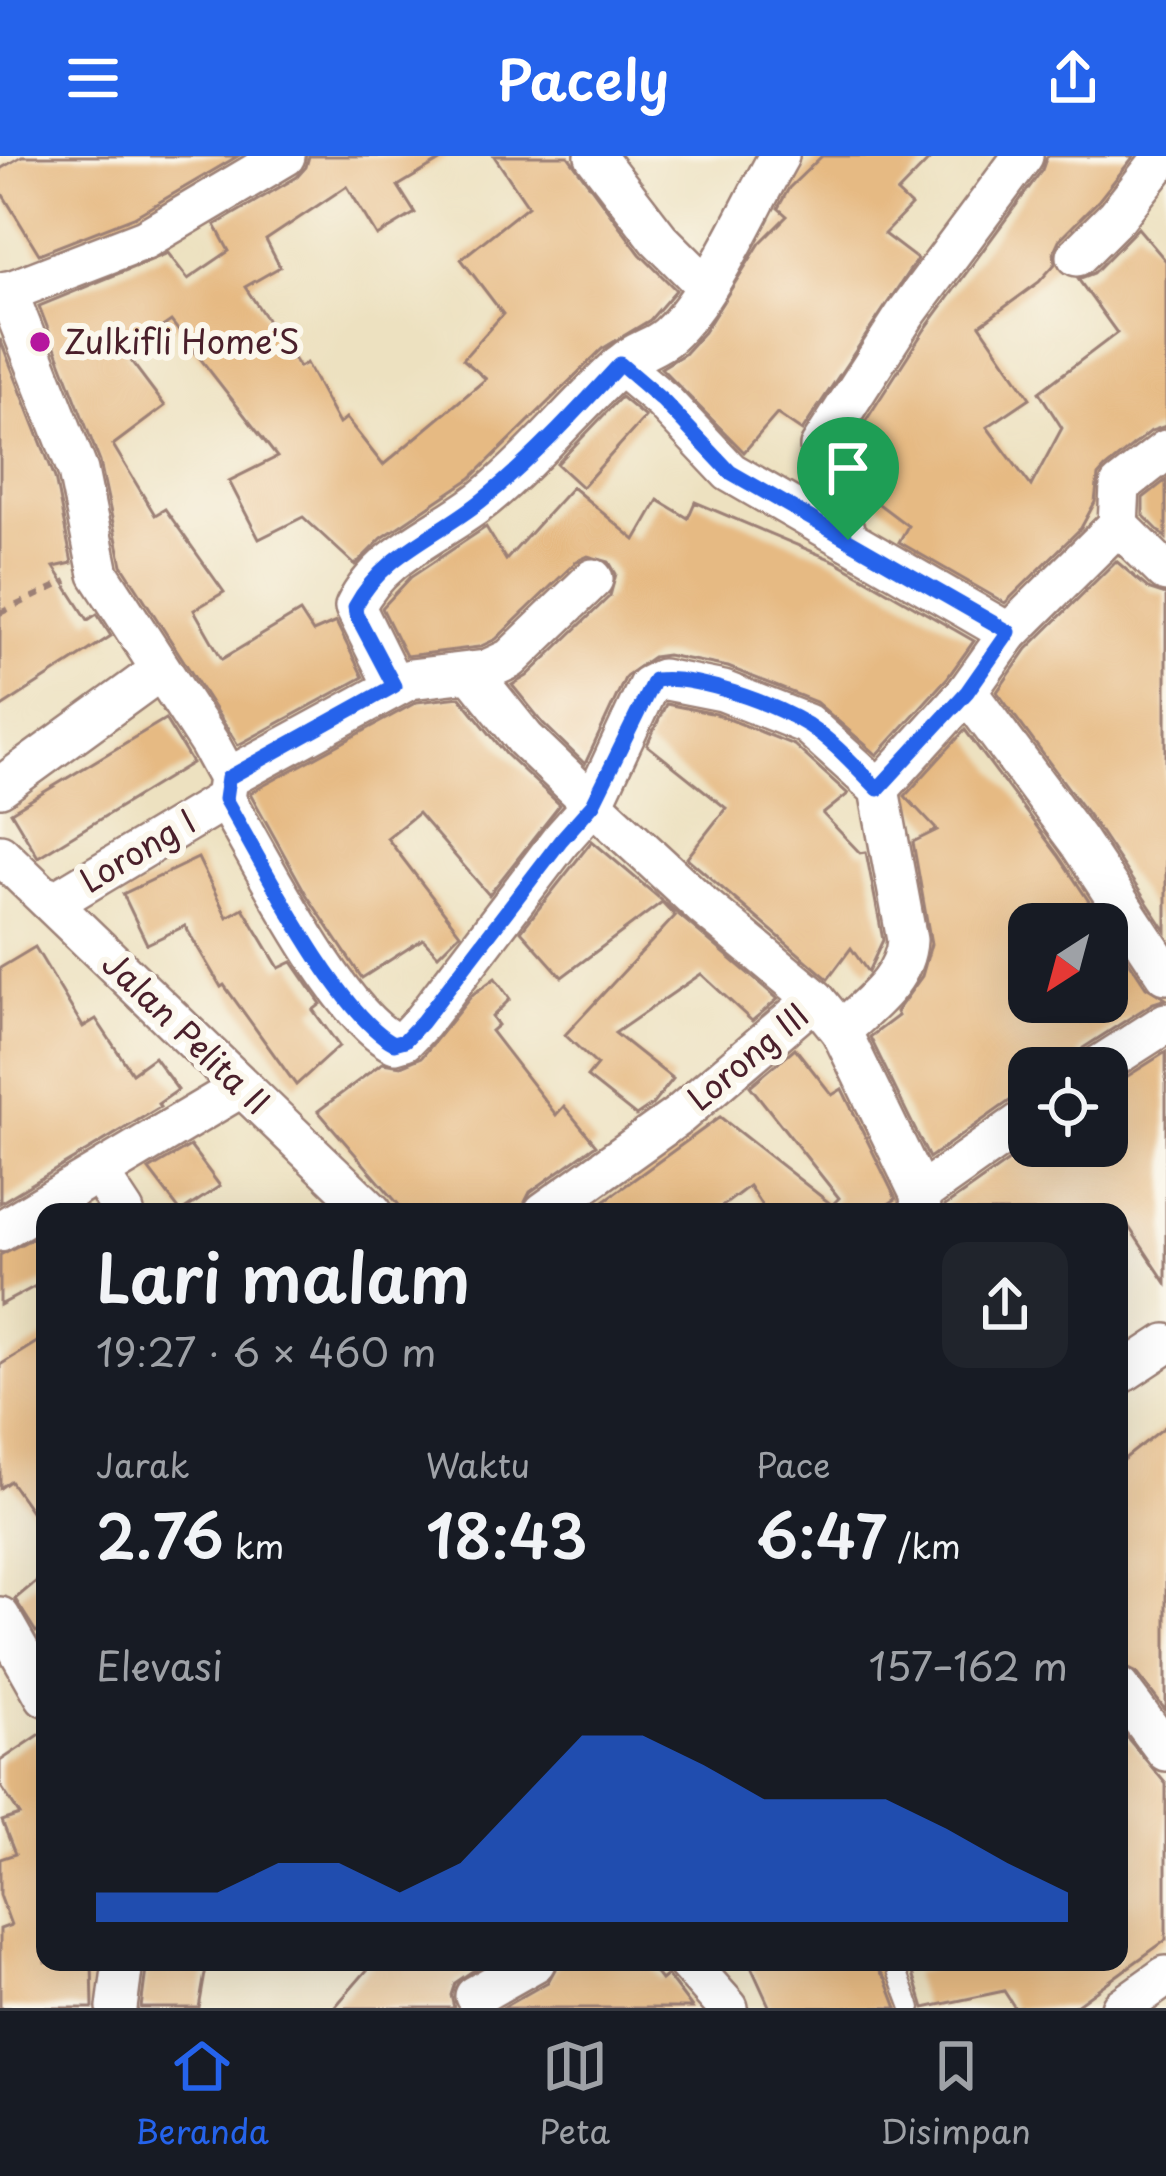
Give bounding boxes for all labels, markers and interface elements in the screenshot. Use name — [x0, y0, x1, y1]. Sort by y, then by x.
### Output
text: Pacely — [497, 38, 669, 119]
icon: menu — [60, 45, 126, 111]
icon: share — [1040, 45, 1106, 111]
place label: Zulkifli Home'S — [64, 315, 300, 365]
marker: Zulkifli Home'S — [27, 329, 53, 355]
pin — [797, 417, 899, 540]
icon: arrive — [815, 435, 881, 501]
street label: Lorong I — [69, 795, 205, 904]
north arrow — [1008, 903, 1128, 1023]
map controls — [1008, 903, 1128, 1167]
street label: Jalan Pelita II — [92, 938, 283, 1125]
street label: Lorong III — [675, 990, 818, 1121]
button: locate — [1008, 1047, 1128, 1167]
text: Lari malam — [96, 1226, 471, 1325]
button: share — [942, 1242, 1068, 1368]
text: 19:27 · 6 × 460 m — [96, 1321, 436, 1380]
text: Jarak — [96, 1439, 190, 1489]
text: Waktu — [426, 1439, 530, 1489]
text: Pace — [756, 1439, 830, 1489]
text: 2.76 — [96, 1489, 224, 1579]
text: 18:43 — [426, 1489, 588, 1579]
text: 6:47 — [756, 1489, 887, 1579]
text: km — [224, 1520, 284, 1570]
text: /km — [887, 1520, 961, 1570]
text: Elevasi — [96, 1635, 223, 1694]
text: 157–162 m — [869, 1635, 1068, 1694]
tab: Beranda — [135, 2033, 269, 2155]
tab: Peta — [539, 2033, 610, 2155]
tab: Disimpan — [880, 2033, 1031, 2155]

